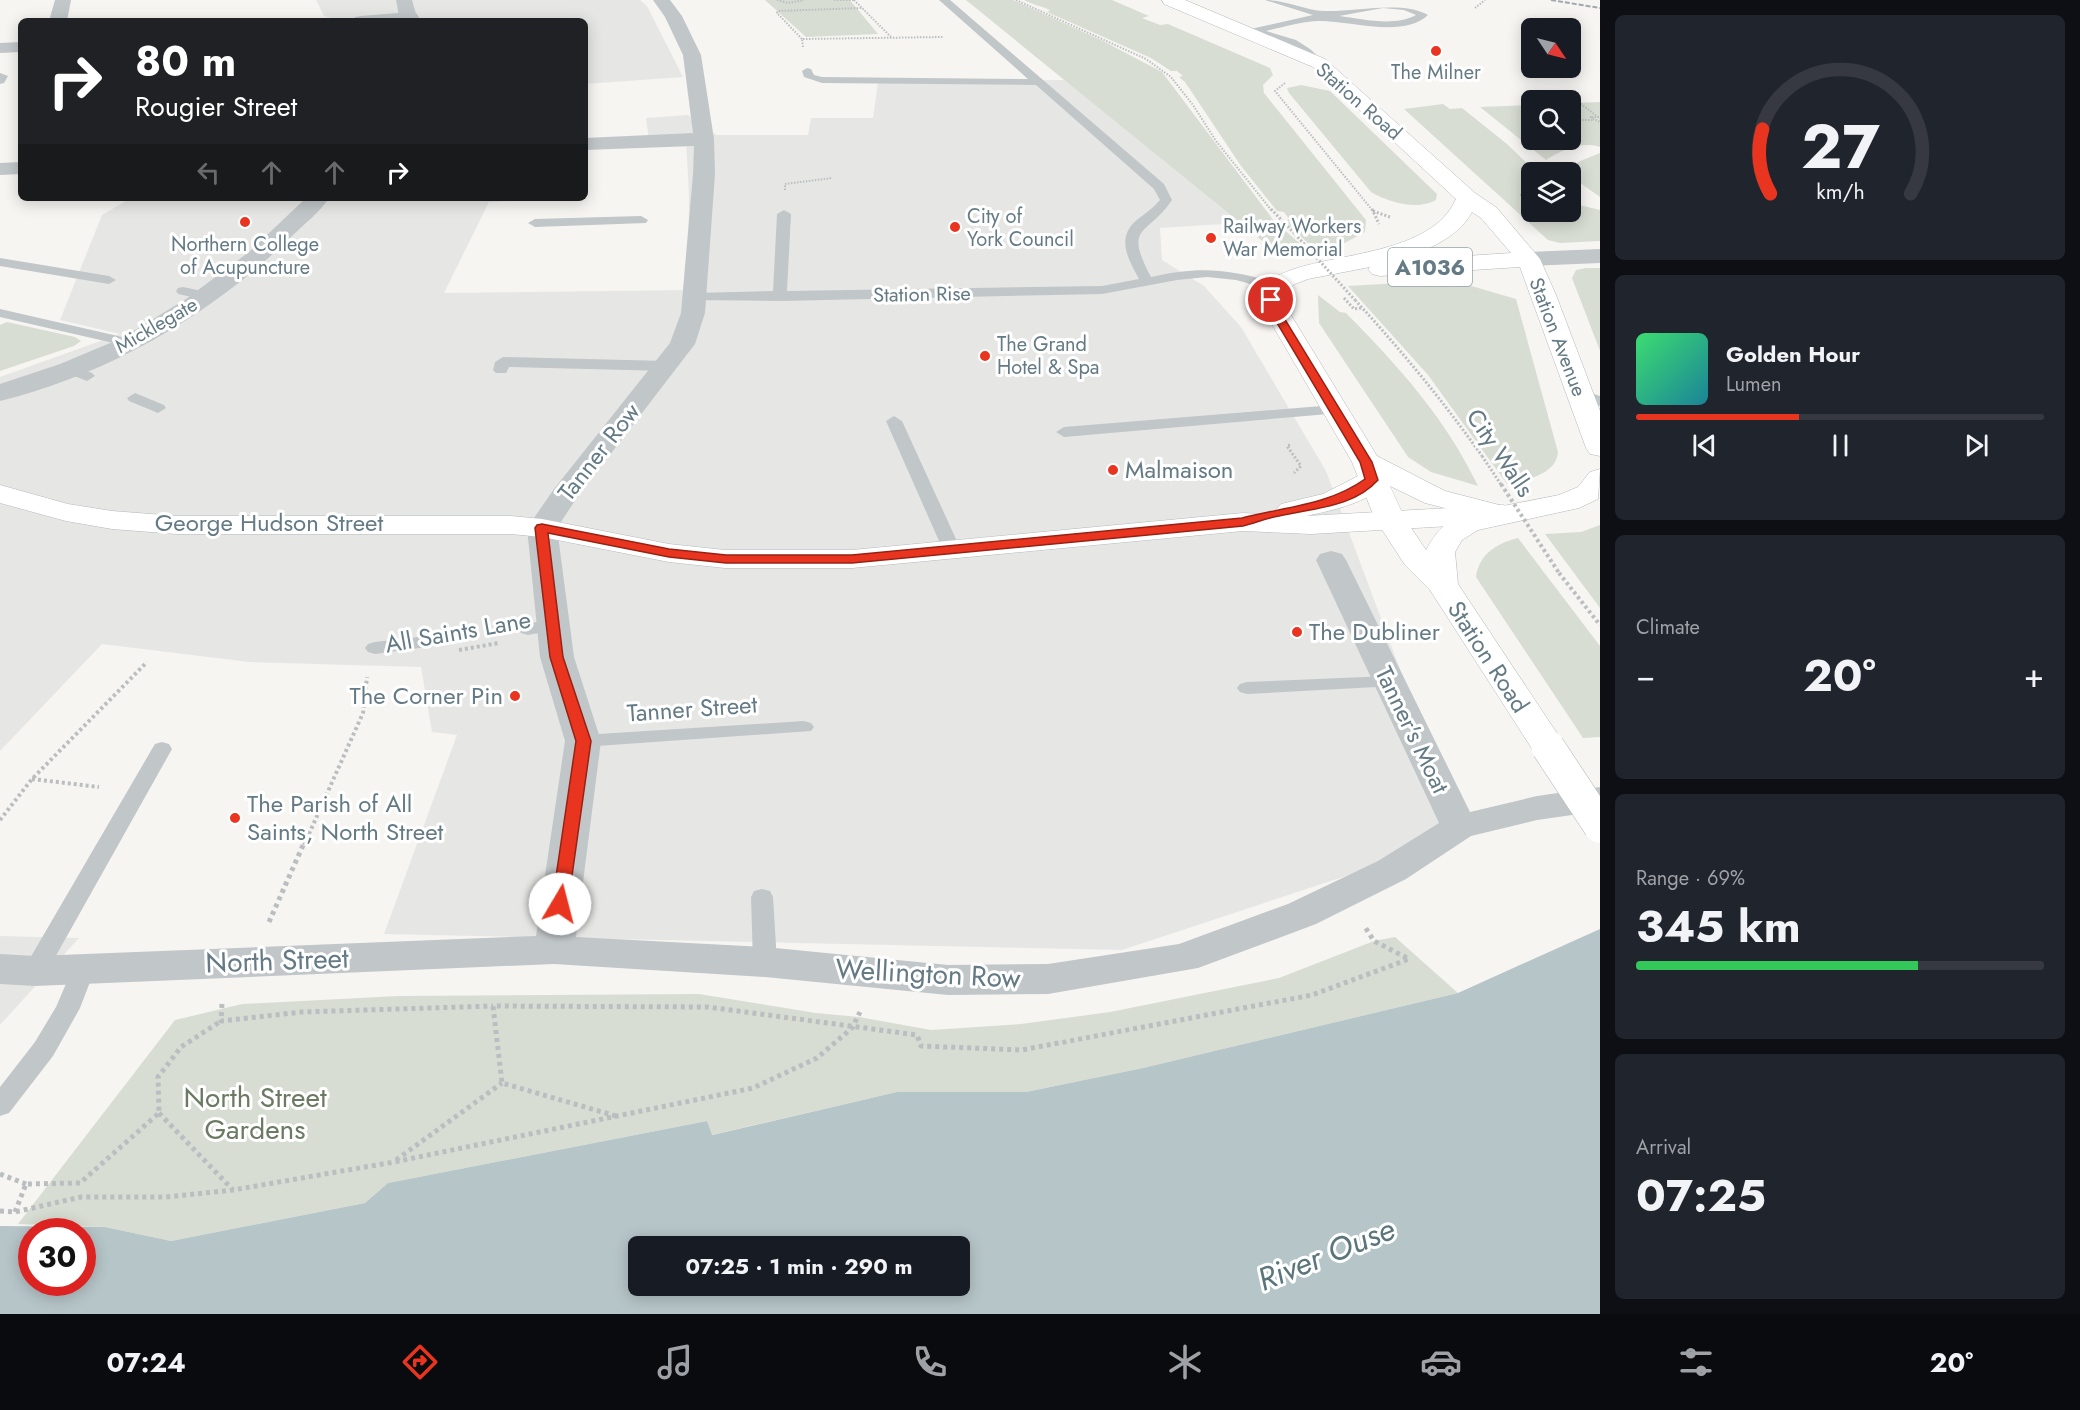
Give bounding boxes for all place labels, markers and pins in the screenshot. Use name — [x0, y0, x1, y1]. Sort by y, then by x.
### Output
marker: The Milner — [1429, 44, 1443, 58]
place label: The Milner — [1391, 58, 1481, 87]
place label: City of York Council — [967, 202, 1074, 254]
place label: Railway Workers War Memorial — [1223, 212, 1361, 264]
marker: Northern College of Acupuncture — [238, 215, 252, 229]
marker: City of York Council — [948, 220, 962, 234]
place label: Northern College of Acupuncture — [171, 230, 319, 282]
marker: Railway Workers War Memorial — [1204, 231, 1218, 245]
pin — [1245, 274, 1296, 325]
place label: The Grand Hotel & Spa — [997, 330, 1099, 382]
marker: The Grand Hotel & Spa — [978, 349, 992, 363]
place label: Malmaison — [1125, 452, 1233, 487]
marker: Malmaison — [1106, 463, 1120, 477]
place label: The Dubliner — [1309, 614, 1441, 649]
marker: The Dubliner — [1290, 625, 1304, 639]
place label: The Corner Pin — [350, 678, 503, 713]
marker: The Corner Pin — [508, 689, 522, 703]
place label: The Parish of All Saints, North Street — [247, 786, 444, 849]
marker: The Parish of All Saints, North Street — [228, 811, 242, 825]

